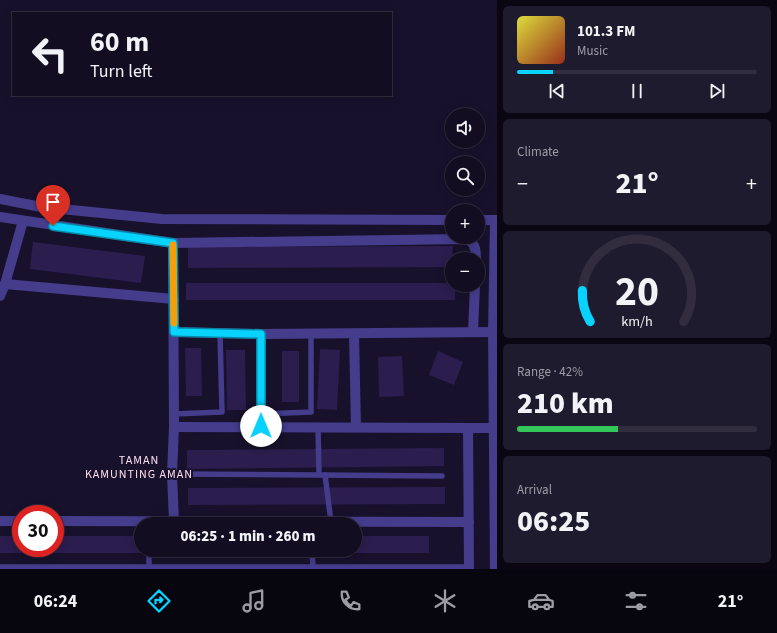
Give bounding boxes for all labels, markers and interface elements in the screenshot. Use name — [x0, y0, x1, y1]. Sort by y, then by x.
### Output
text: 101.3 FM — [577, 21, 635, 42]
text: 60 m — [90, 22, 149, 62]
icon: left — [24, 28, 76, 80]
text: Music — [577, 42, 608, 60]
text: Turn left — [90, 59, 152, 84]
icon: previous — [546, 80, 568, 102]
icon: pause — [626, 80, 648, 102]
icon: next — [706, 80, 728, 102]
map controls — [445, 108, 485, 292]
button: sound — [445, 108, 485, 148]
text: Climate — [517, 143, 559, 161]
button: search — [445, 156, 485, 196]
text: 21° — [615, 162, 659, 205]
text: − — [517, 168, 528, 200]
text: + — [746, 168, 757, 200]
pin — [36, 185, 70, 226]
icon: arrive — [42, 191, 64, 213]
button: + — [445, 204, 485, 244]
button: − — [445, 252, 485, 292]
text: 20 — [615, 262, 659, 322]
text: km/h — [621, 311, 653, 332]
text: Range · 42% — [517, 363, 583, 381]
text: 210 km — [517, 382, 614, 425]
position arrow — [240, 405, 282, 447]
district label: TAMAN KAMUNTING AMAN — [85, 452, 193, 483]
text: Arrival — [517, 481, 552, 499]
text: 06:25 — [517, 500, 590, 543]
speed limit sign: 30 — [12, 505, 64, 557]
text: 06:25 · 1 min · 260 m — [181, 526, 315, 547]
icon: directions — [145, 587, 173, 615]
icon: music — [240, 587, 268, 615]
icon: phone — [336, 587, 364, 615]
icon: climate — [431, 587, 459, 615]
icon: car — [527, 587, 555, 615]
icon: filters — [622, 587, 650, 615]
text: 06:24 — [34, 589, 77, 614]
text: 21° — [718, 589, 743, 614]

